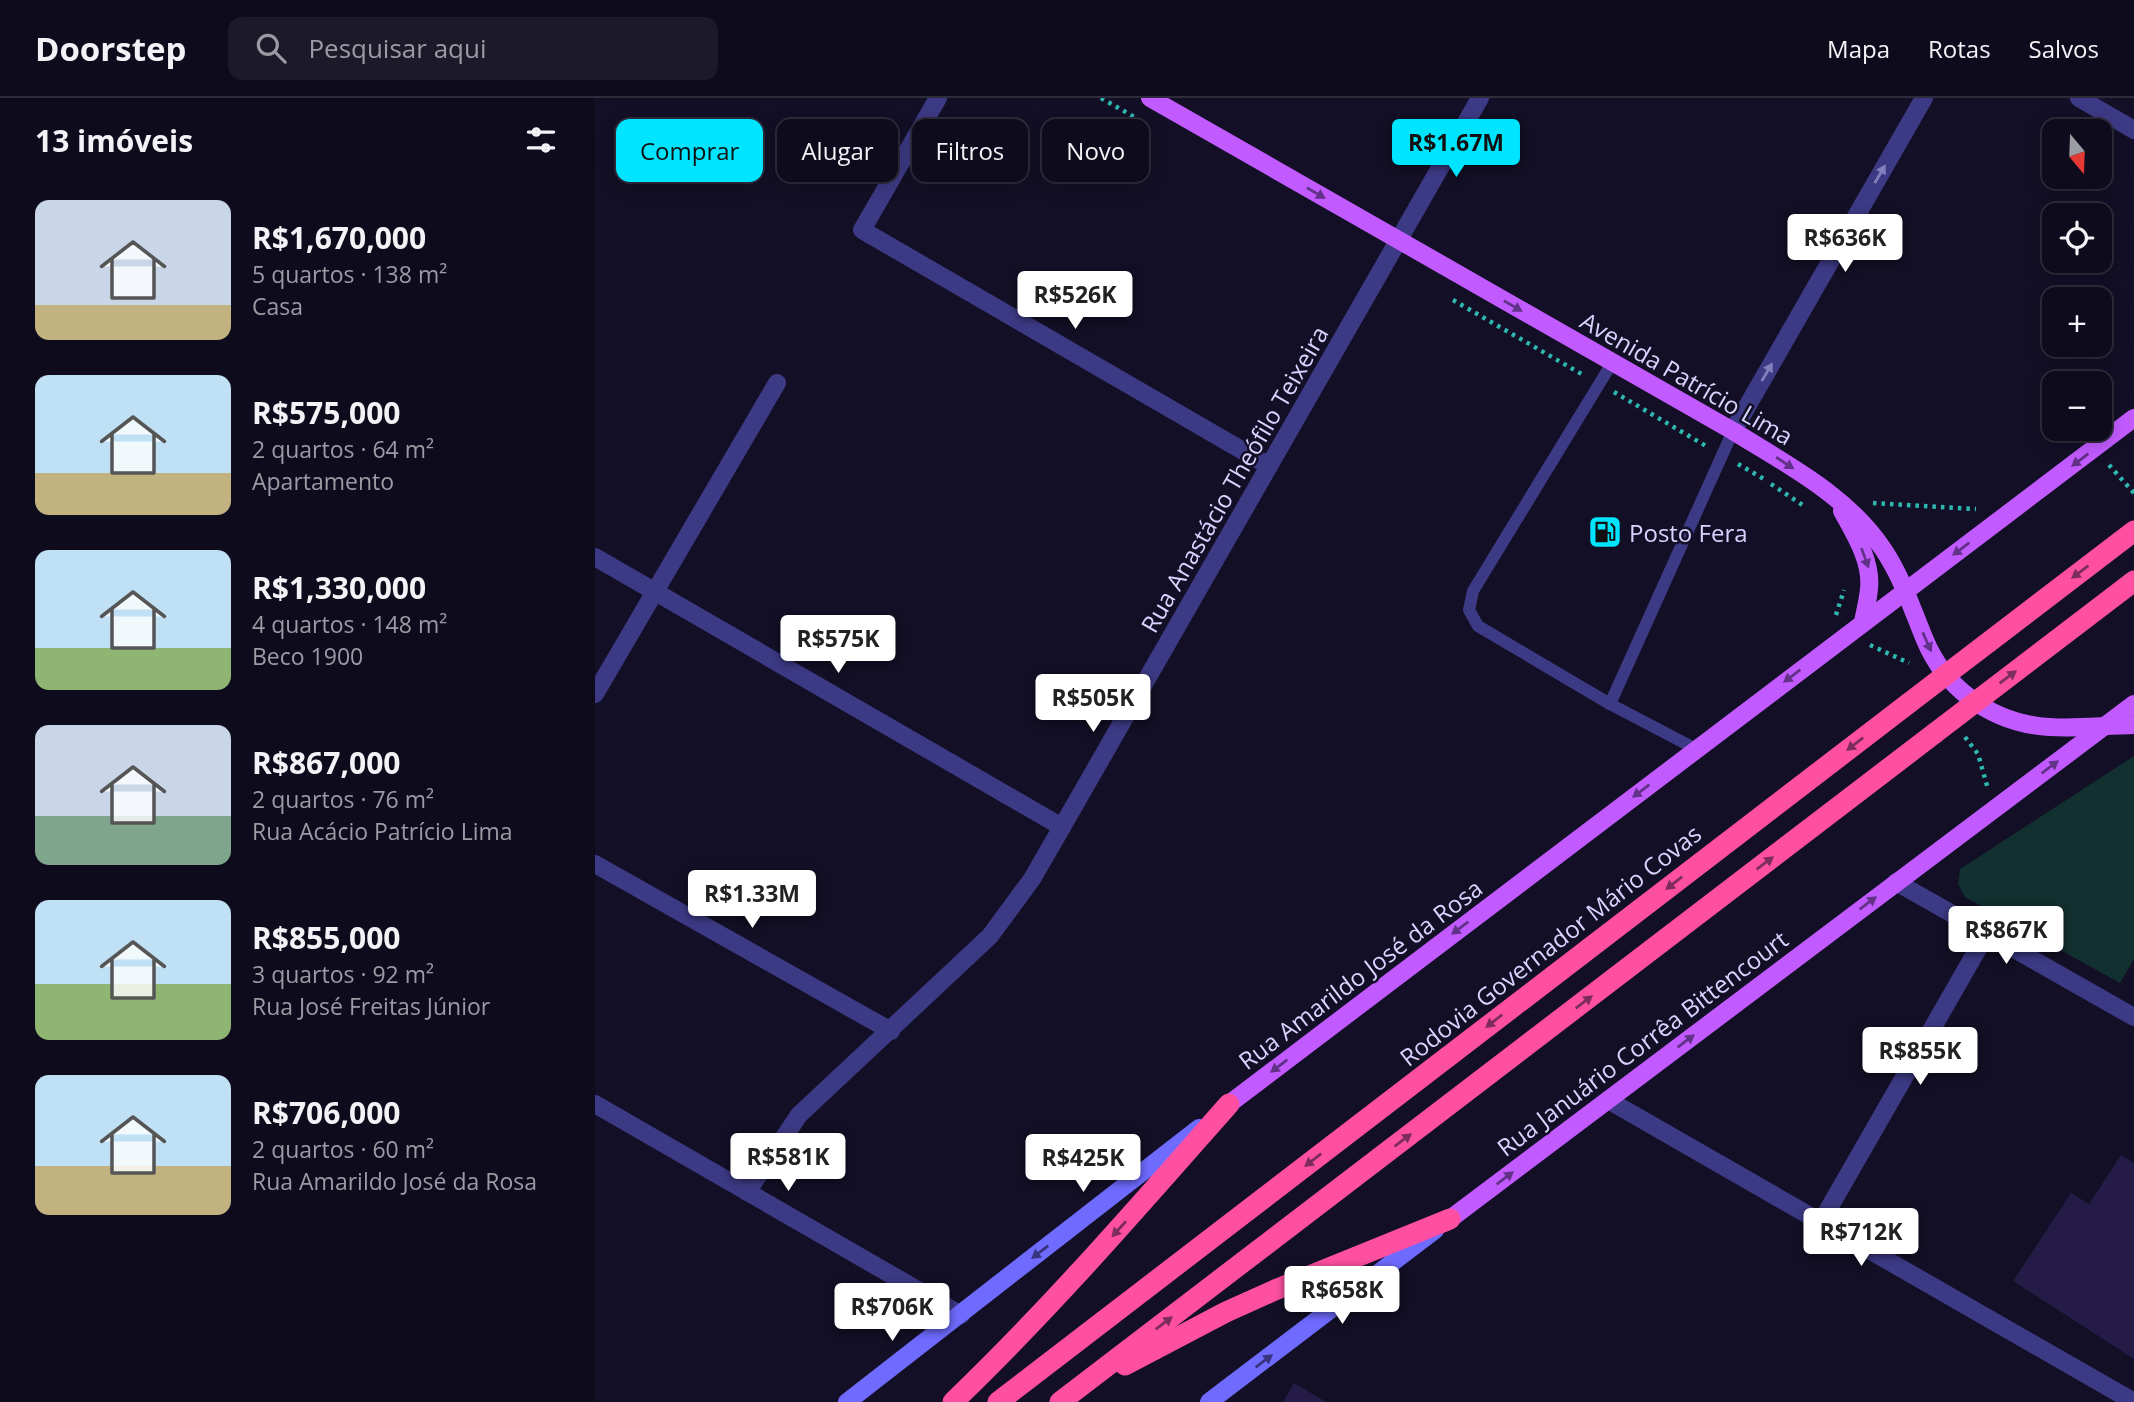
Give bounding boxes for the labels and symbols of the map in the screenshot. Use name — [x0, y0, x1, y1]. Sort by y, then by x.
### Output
north arrow — [2042, 119, 2112, 189]
pin: R$1.67M — [1391, 120, 1521, 179]
one-way arrow — [1874, 165, 1886, 184]
one-way arrow — [1306, 187, 1326, 199]
pin: R$636K — [1788, 214, 1902, 274]
pin: R$526K — [1018, 272, 1132, 331]
one-way arrow — [1503, 300, 1523, 312]
street label: Avenida Patrício Lima — [1575, 304, 1799, 452]
street label: Rua Anastácio Theófilo Teixeira — [1133, 320, 1335, 638]
one-way arrow — [1761, 362, 1773, 382]
one-way arrow — [2071, 452, 2089, 467]
one-way arrow — [1775, 457, 1795, 470]
fuel station icon: Posto Fera — [1586, 513, 1624, 551]
place label: Posto Fera — [1629, 516, 1748, 549]
one-way arrow — [1951, 542, 1970, 556]
one-way arrow — [1859, 547, 1870, 568]
one-way arrow — [2071, 565, 2089, 580]
pin: R$575K — [781, 616, 895, 675]
one-way arrow — [1921, 632, 1933, 652]
one-way arrow — [1783, 669, 1801, 683]
one-way arrow — [1999, 670, 2018, 684]
pin: R$505K — [1036, 674, 1150, 734]
one-way arrow — [1846, 737, 1864, 752]
one-way arrow — [2041, 761, 2059, 775]
one-way arrow — [1633, 783, 1651, 798]
street label: Rodovia Governador Mário Covas — [1392, 817, 1708, 1073]
one-way arrow — [1755, 856, 1773, 871]
pin: R$1.33M — [687, 870, 817, 930]
street label: Rua Amarildo José da Rosa — [1231, 871, 1489, 1077]
one-way arrow — [1665, 875, 1683, 889]
one-way arrow — [1858, 896, 1876, 911]
pin: R$867K — [1949, 906, 2063, 966]
one-way arrow — [1452, 921, 1470, 936]
street label: Rua Januário Corrêa Bittencourt — [1490, 923, 1794, 1163]
one-way arrow — [1575, 995, 1593, 1009]
one-way arrow — [1485, 1014, 1503, 1029]
pin: R$855K — [1863, 1028, 1977, 1087]
one-way arrow — [1677, 1033, 1695, 1048]
one-way arrow — [1271, 1059, 1289, 1074]
one-way arrow — [1394, 1133, 1412, 1147]
pin: R$581K — [731, 1134, 845, 1193]
pin: R$425K — [1026, 1134, 1140, 1194]
one-way arrow — [1304, 1153, 1323, 1167]
one-way arrow — [1496, 1171, 1514, 1185]
pin: R$712K — [1804, 1208, 1918, 1268]
one-way arrow — [1111, 1220, 1127, 1238]
one-way arrow — [1032, 1245, 1050, 1260]
pin: R$658K — [1285, 1266, 1399, 1326]
pin: R$706K — [835, 1284, 949, 1343]
one-way arrow — [1155, 1316, 1173, 1330]
one-way arrow — [1255, 1354, 1273, 1368]

